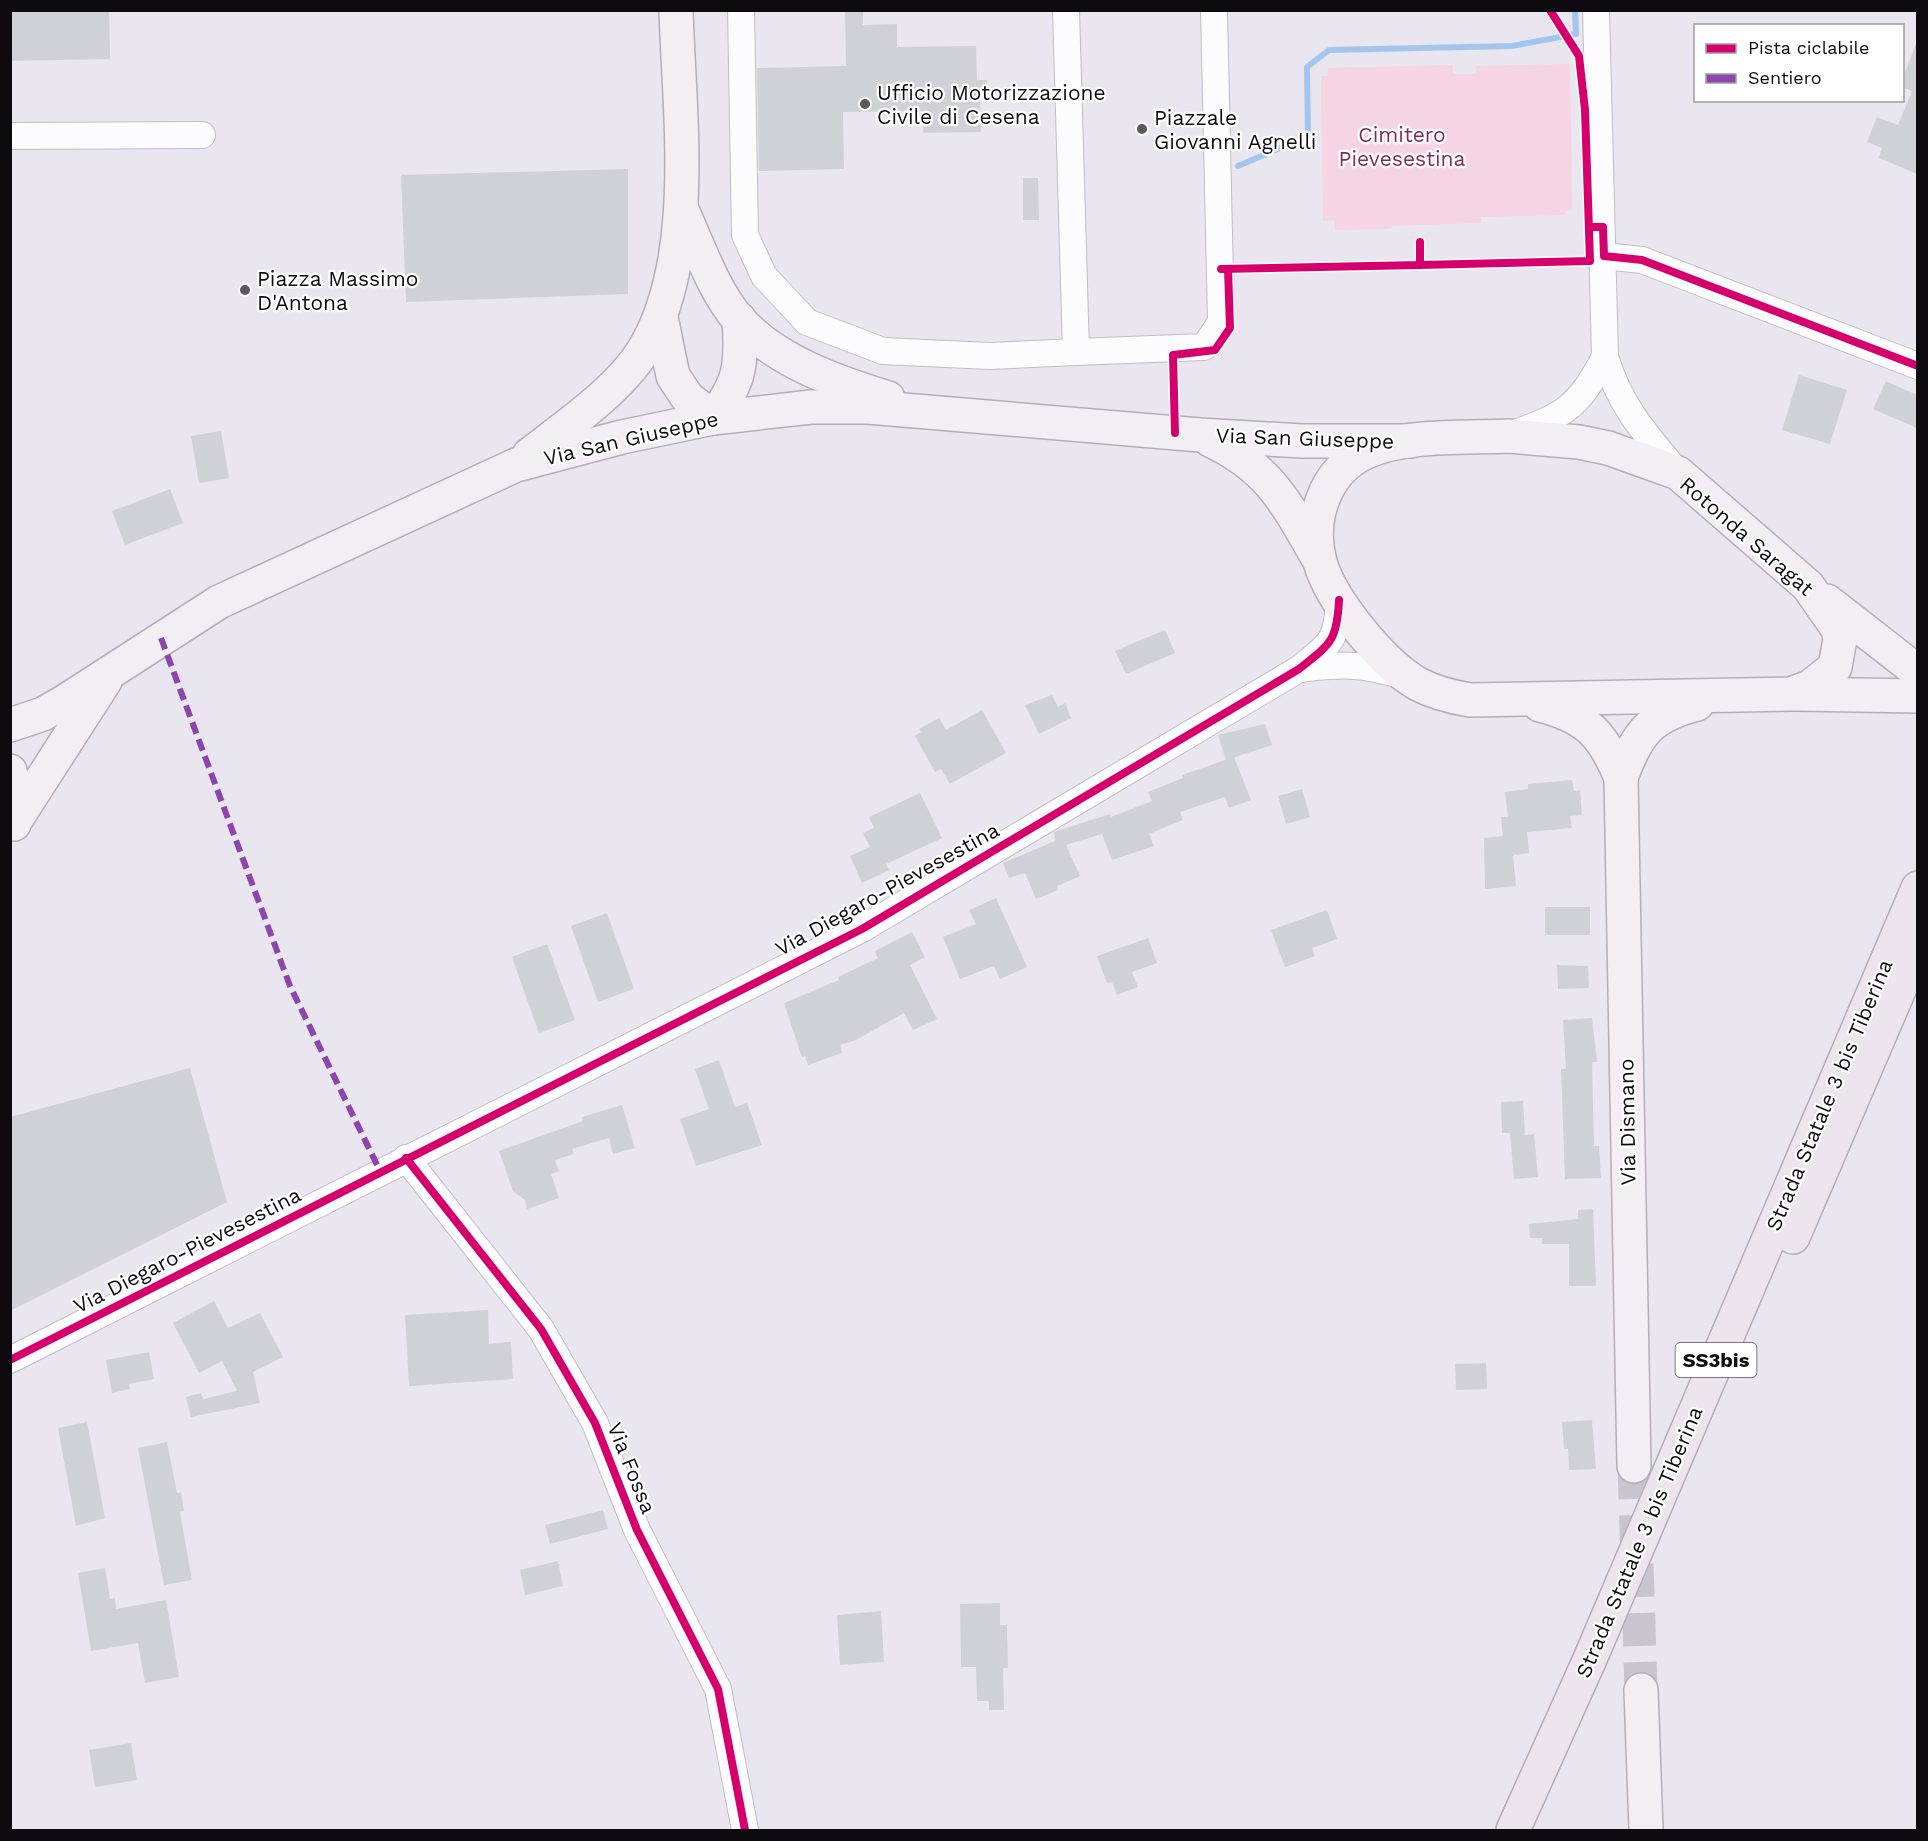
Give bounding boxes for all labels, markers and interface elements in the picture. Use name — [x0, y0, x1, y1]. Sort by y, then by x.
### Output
legend — [1694, 24, 1904, 102]
text: Pista ciclabile — [1748, 37, 1869, 58]
text: Sentiero — [1748, 67, 1822, 88]
place label: Ufficio Motorizzazione Civile di Cesena — [877, 80, 1106, 129]
marker: Ufficio Motorizzazione Civile di Cesena — [858, 97, 872, 111]
place label: Piazzale Giovanni Agnelli — [1154, 105, 1316, 154]
marker: Piazzale Giovanni Agnelli — [1135, 122, 1149, 136]
park label: Cimitero Pievesestina — [1339, 122, 1465, 171]
place label: Piazza Massimo D'Antona — [257, 266, 418, 315]
marker: Piazza Massimo D'Antona — [238, 283, 252, 297]
street label: Via San Giuseppe — [541, 406, 721, 470]
street label: Via San Giuseppe — [1215, 422, 1395, 454]
street label: Rotonda Saragat — [1675, 471, 1819, 601]
street label: Via Diegaro-Pievesestina — [771, 817, 1003, 961]
street label: Strada Statale 3 bis Tiberina — [1760, 955, 1898, 1234]
street label: Via Dismano — [1613, 1058, 1641, 1186]
street label: Via Diegaro-Pievesestina — [69, 1182, 305, 1318]
road number: SS3bis — [1676, 1343, 1756, 1377]
street label: Strada Statale 3 bis Tiberina — [1570, 1402, 1708, 1681]
street label: Via Fossa — [602, 1419, 662, 1517]

